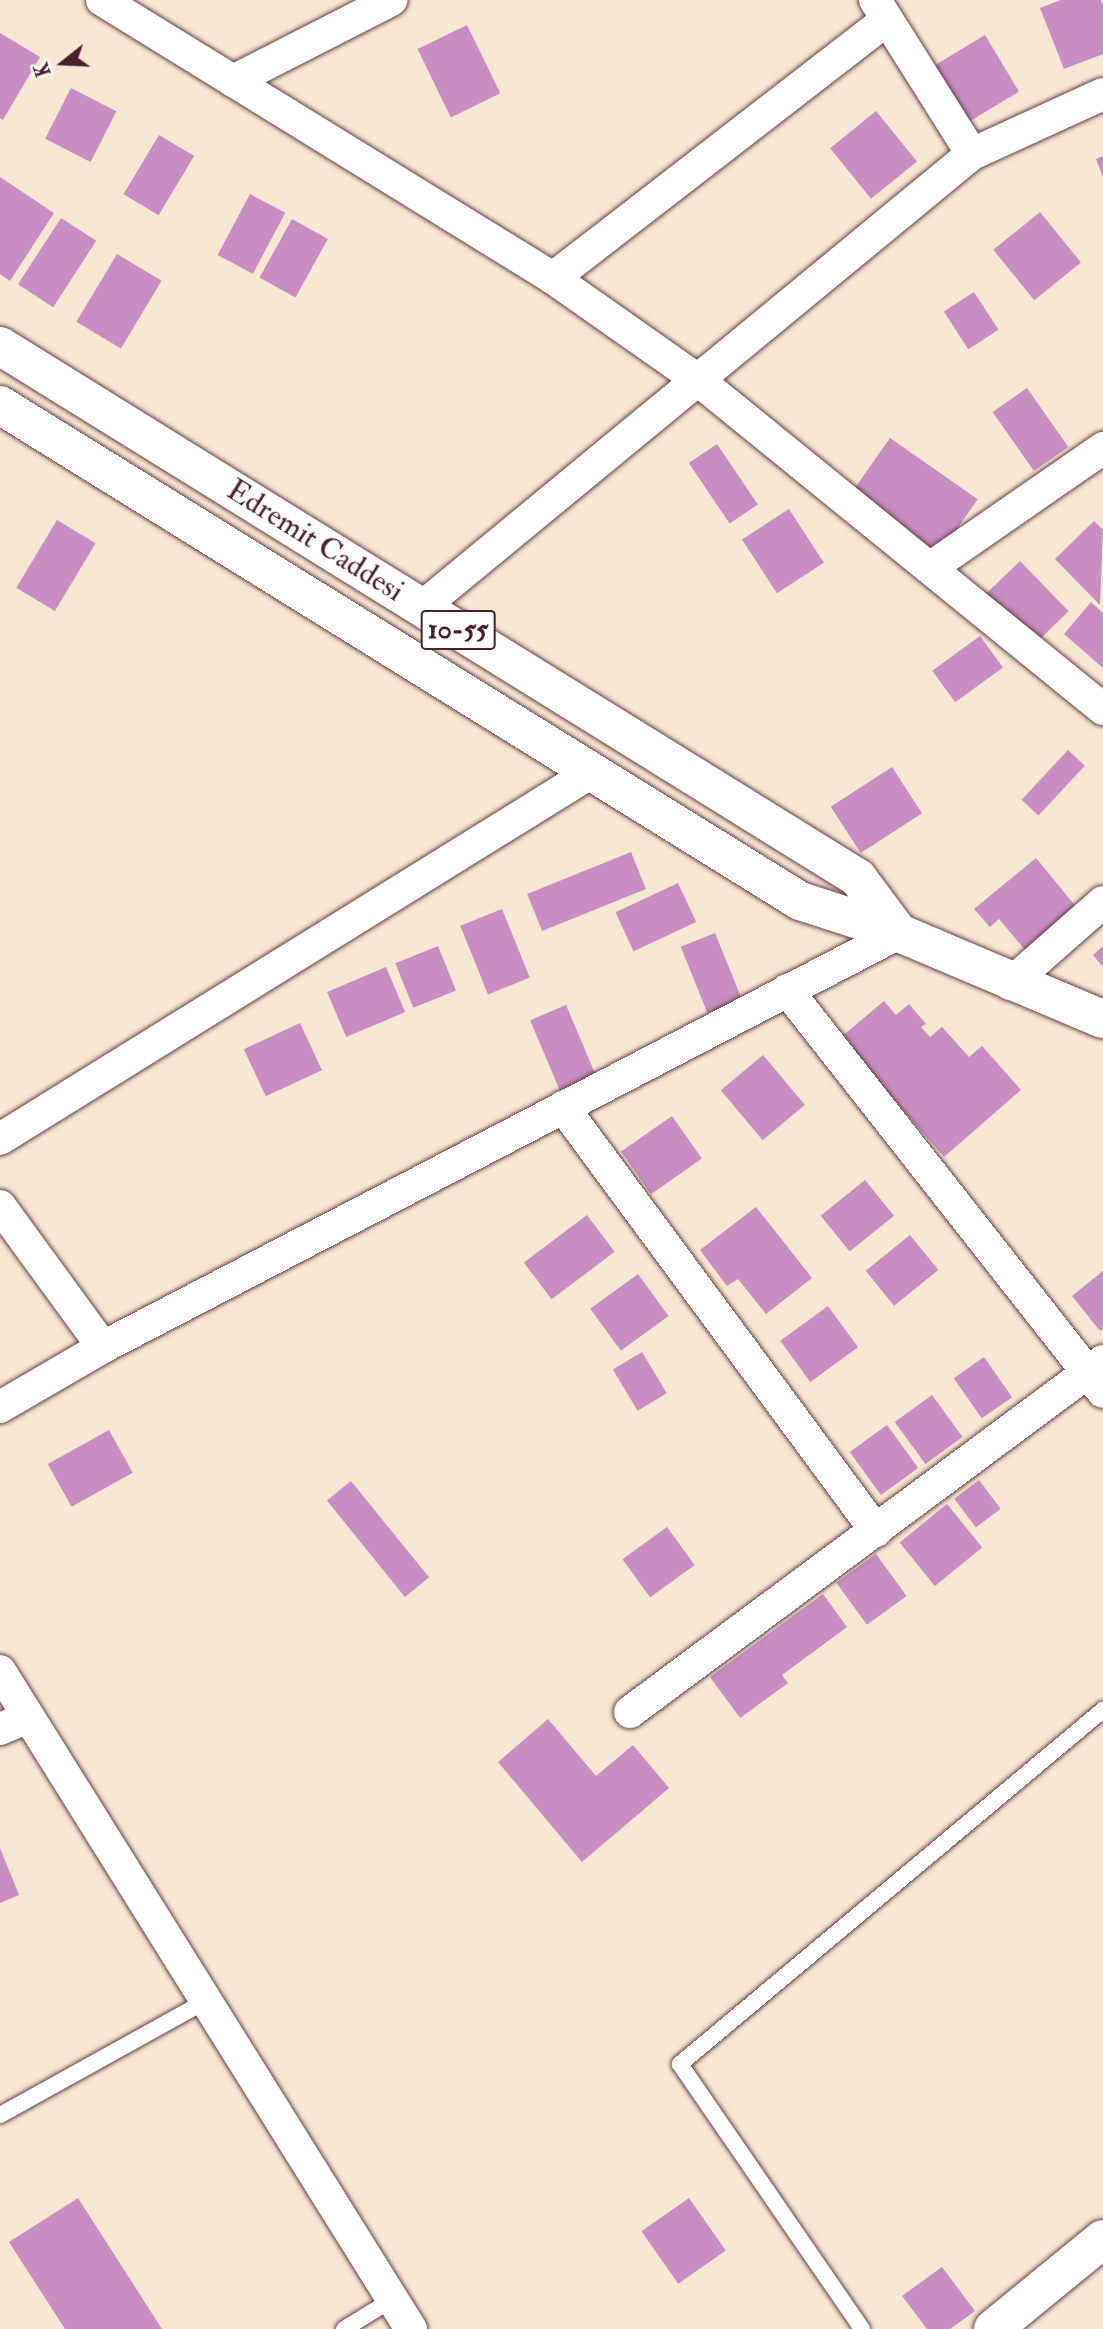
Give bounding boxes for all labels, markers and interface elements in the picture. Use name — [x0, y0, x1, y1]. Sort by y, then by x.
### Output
north arrow — [28, 28, 98, 98]
text: K — [30, 59, 56, 80]
street label: Edremit Caddesi — [220, 472, 410, 610]
road number: 10-55 — [420, 606, 496, 654]

